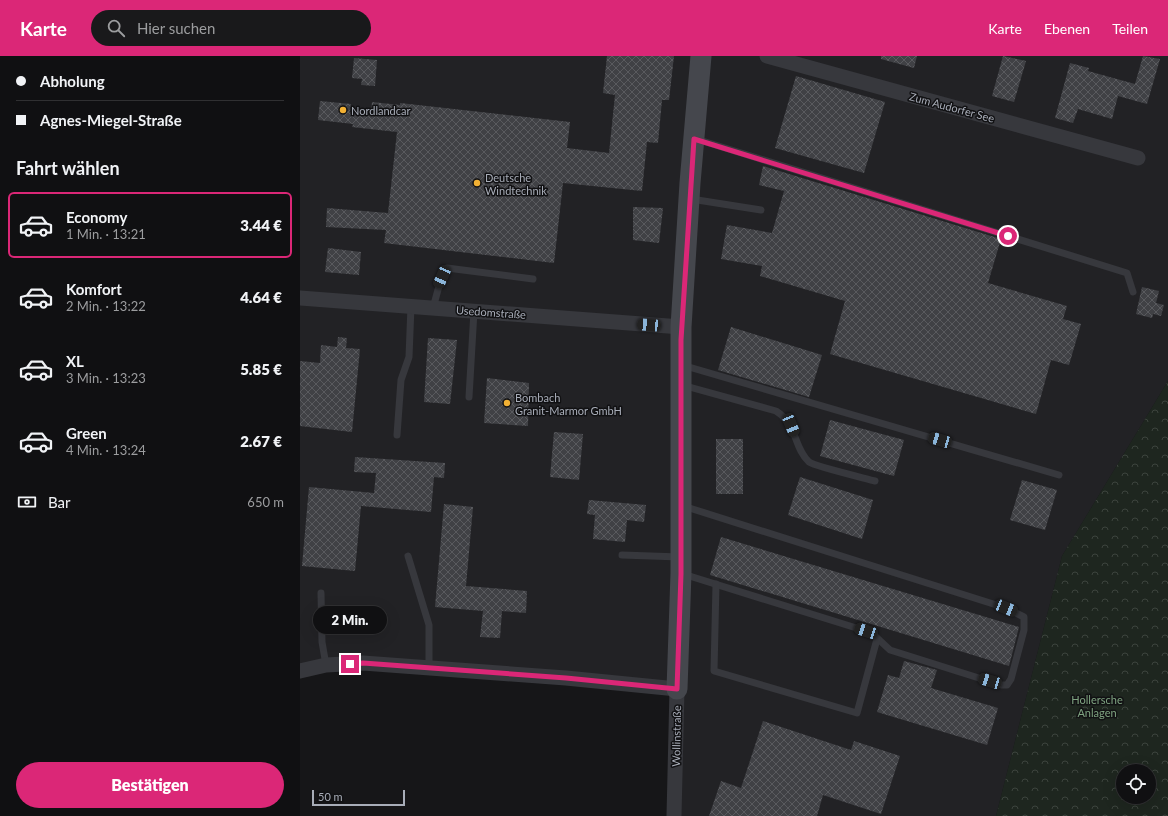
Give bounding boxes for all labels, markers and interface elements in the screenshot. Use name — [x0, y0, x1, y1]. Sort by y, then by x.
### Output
search box — [91, 10, 371, 46]
text: Karte — [20, 17, 67, 40]
icon: search — [105, 17, 127, 39]
text: Hier suchen — [137, 19, 215, 37]
text: Karte — [988, 20, 1022, 37]
text: Ebenen — [1044, 20, 1090, 37]
text: Teilen — [1112, 20, 1148, 37]
text: Abholung — [40, 72, 105, 90]
street label: Zum Audorfer See — [908, 89, 996, 125]
place label: Nordlandcar — [351, 104, 411, 117]
marker: Nordlandcar — [338, 105, 348, 115]
text: Agnes-Miegel-Straße — [40, 111, 182, 129]
text: Fahrt wählen — [16, 157, 120, 179]
place label: Deutsche Windtechnik — [485, 171, 547, 197]
marker: Deutsche Windtechnik — [472, 178, 482, 188]
icon: car — [18, 207, 54, 243]
text: Economy — [66, 208, 127, 226]
text: 3.44 € — [240, 216, 282, 234]
text: 1 Min. · 13:21 — [66, 226, 146, 242]
route start — [999, 227, 1017, 245]
car — [432, 264, 452, 290]
icon: car — [18, 279, 54, 315]
text: Komfort — [66, 280, 122, 298]
text: 4.64 € — [240, 288, 282, 306]
text: 2 Min. · 13:22 — [66, 298, 146, 314]
street label: Usedomstraße — [456, 303, 527, 321]
car — [637, 318, 661, 332]
icon: car — [18, 351, 54, 387]
text: XL — [66, 352, 84, 370]
text: 5.85 € — [240, 360, 282, 378]
text: 3 Min. · 13:23 — [66, 370, 146, 386]
place label: Bombach Granit-Marmor GmbH — [515, 391, 622, 417]
marker: Bombach Granit-Marmor GmbH — [502, 398, 512, 408]
car — [781, 412, 801, 438]
icon: car — [18, 423, 54, 459]
text: Green — [66, 424, 107, 442]
car — [927, 431, 953, 449]
text: 2.67 € — [240, 432, 282, 450]
text: 4 Min. · 13:24 — [66, 442, 146, 458]
icon: cash — [16, 491, 38, 513]
text: Bar — [48, 493, 71, 511]
text: 650 m — [247, 494, 284, 510]
car — [993, 598, 1019, 618]
callout: 2 Min. — [313, 606, 387, 634]
text: 2 Min. — [332, 612, 368, 628]
car — [853, 622, 879, 640]
route end — [341, 655, 359, 673]
car — [977, 672, 1003, 690]
park label: Hollersche Anlagen — [1071, 693, 1123, 719]
street label: Wollinstraße — [669, 705, 683, 767]
button: Bestätigen — [16, 762, 284, 808]
map controls — [1116, 764, 1156, 804]
button: locate — [1116, 764, 1156, 804]
scale bar — [312, 788, 405, 807]
text: 50 m — [318, 790, 343, 803]

